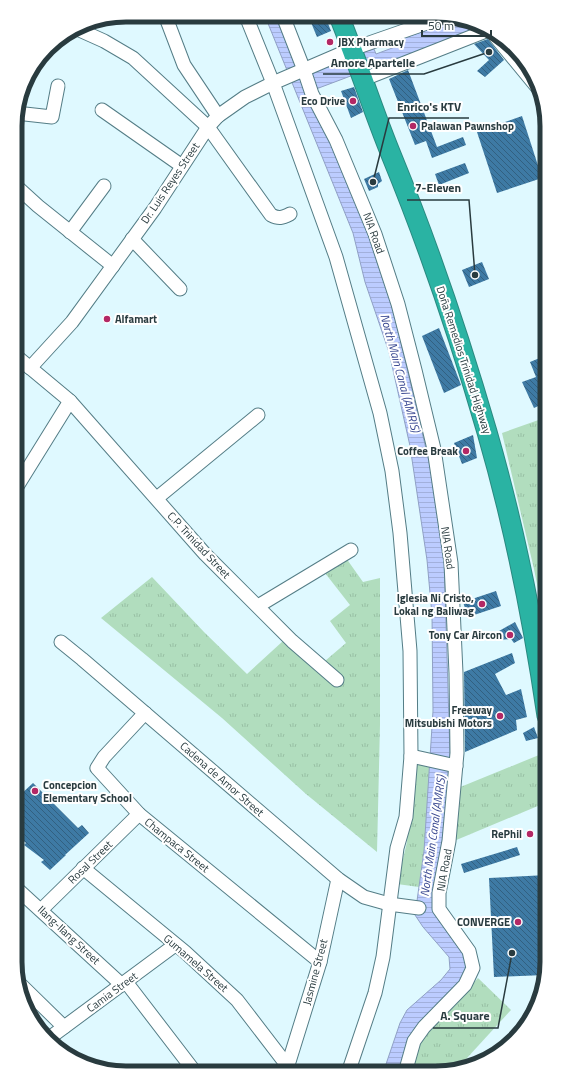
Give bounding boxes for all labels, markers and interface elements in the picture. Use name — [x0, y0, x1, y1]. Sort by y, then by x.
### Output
scale bar — [422, 12, 491, 38]
text: 50 m — [428, 16, 454, 35]
place label: JBX Pharmacy — [338, 34, 405, 50]
marker: JBX Pharmacy — [325, 37, 335, 47]
callout: Amore Apartelle — [323, 50, 424, 74]
text: Amore Apartelle — [331, 53, 415, 72]
place label: Eco Drive — [301, 93, 345, 109]
callout: Enrico's KTV — [389, 94, 469, 118]
marker: Eco Drive — [348, 96, 358, 106]
text: Enrico's KTV — [397, 97, 462, 116]
place label: Palawan Pawnshop — [421, 118, 514, 134]
marker: Palawan Pawnshop — [408, 121, 418, 131]
street label: Dr. Luis Reyes Street — [137, 139, 203, 227]
callout: 7-Eleven — [407, 176, 469, 200]
text: 7-Eleven — [415, 178, 461, 197]
street label: NIA Road — [359, 210, 389, 256]
street label: Doña Remedios Trinidad Highway — [432, 284, 496, 437]
place label: Alfamart — [115, 311, 157, 327]
water label: North Main Canal (AMRIS) — [376, 311, 426, 435]
marker: Alfamart — [102, 314, 112, 324]
place label: Coffee Break — [397, 443, 458, 459]
marker: Coffee Break — [461, 446, 471, 456]
street label: C.P. Trinidad Street — [164, 508, 234, 582]
street label: NIA Road — [437, 526, 459, 571]
place label: Iglesia Ni Cristo, Lokal ng Baliwag — [394, 590, 474, 619]
marker: Iglesia Ni Cristo, Lokal ng Baliwag — [477, 599, 487, 609]
place label: Tony Car Aircon — [429, 627, 502, 643]
marker: Tony Car Aircon — [505, 630, 515, 640]
place label: Freeway Mitsubishi Motors — [405, 702, 492, 731]
marker: Freeway Mitsubishi Motors — [495, 711, 505, 721]
street label: Cadena de Amor Street — [177, 738, 268, 820]
water label: North Main Canal (AMRIS) — [415, 773, 451, 898]
place label: Concepcion Elementary School — [43, 777, 132, 806]
marker: Concepcion Elementary School — [30, 786, 40, 796]
street label: Champaca Street — [141, 814, 213, 876]
place label: RePhil — [491, 826, 522, 842]
marker: RePhil — [525, 829, 535, 839]
street label: Rosal Street — [64, 837, 116, 887]
street label: NIA Road — [432, 847, 456, 893]
street label: Ilang-Ilang Street — [34, 902, 104, 968]
place label: CONVERGE — [457, 914, 510, 930]
marker: CONVERGE — [513, 917, 523, 927]
street label: Gumamela Street — [160, 930, 232, 996]
street label: Jasmine Street — [299, 937, 332, 1007]
street label: Camia Street — [83, 968, 141, 1016]
callout: A. Square — [433, 1004, 498, 1028]
text: A. Square — [440, 1006, 490, 1025]

